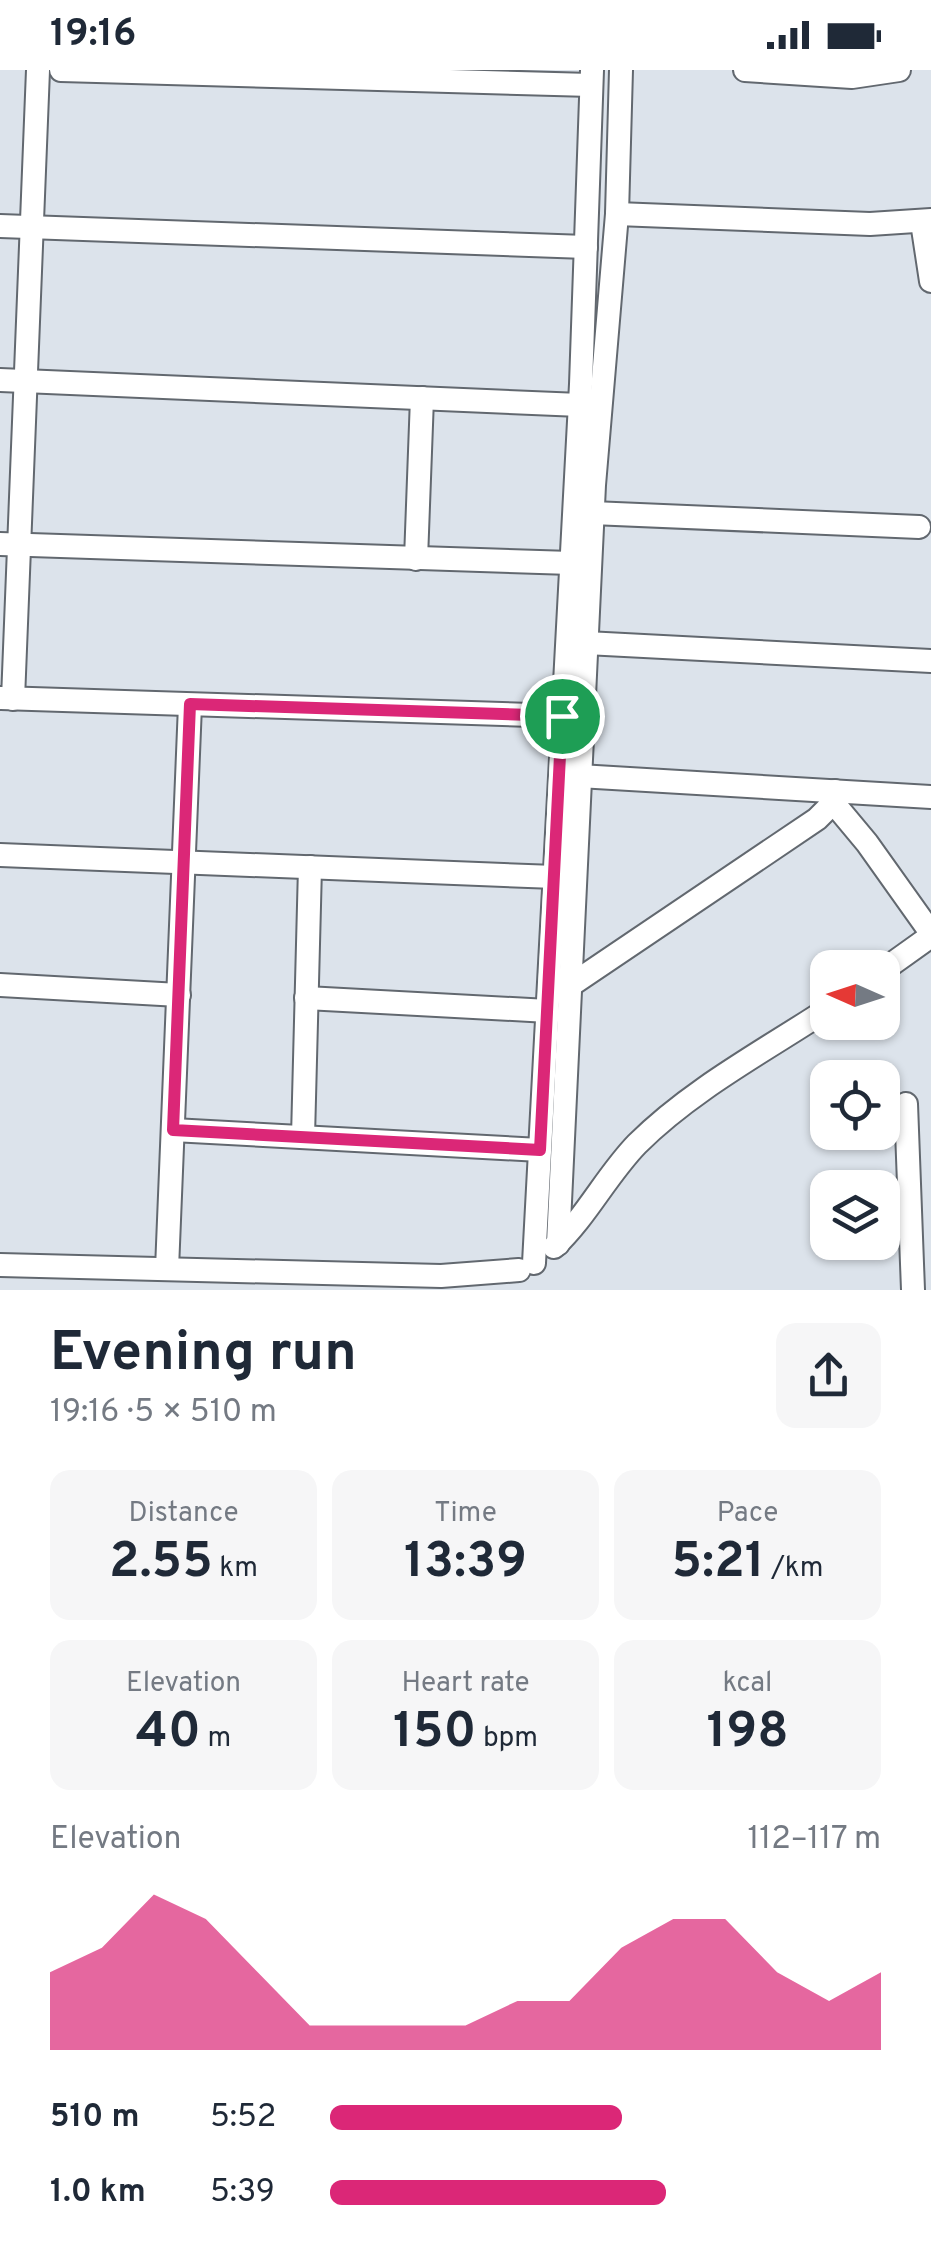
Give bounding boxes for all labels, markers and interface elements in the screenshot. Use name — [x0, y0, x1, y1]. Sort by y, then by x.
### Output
text: 19:16 — [50, 11, 136, 60]
pin — [520, 674, 605, 759]
icon: arrive — [535, 689, 590, 744]
north arrow — [810, 950, 900, 1040]
map controls — [810, 950, 900, 1260]
button: locate — [810, 1060, 900, 1150]
button: layers — [810, 1170, 900, 1260]
text: Evening run — [50, 1320, 357, 1390]
button: share — [776, 1323, 881, 1428]
text: 19:16 · 5 × 510 m — [50, 1393, 277, 1433]
text: Distance — [129, 1496, 238, 1532]
text: Time — [434, 1496, 497, 1532]
text: Pace — [717, 1496, 778, 1532]
text: 2.55 — [109, 1532, 213, 1595]
text: 13:39 — [404, 1532, 527, 1595]
text: 5:21 — [671, 1532, 765, 1595]
text: km — [213, 1551, 258, 1587]
text: /km — [765, 1551, 824, 1587]
text: Elevation — [126, 1666, 241, 1702]
text: Heart rate — [401, 1666, 530, 1702]
text: kcal — [723, 1666, 772, 1702]
text: 40 — [136, 1702, 201, 1765]
text: 150 — [393, 1702, 476, 1765]
text: 198 — [706, 1702, 789, 1765]
text: m — [201, 1721, 231, 1757]
text: bpm — [476, 1721, 538, 1757]
text: Elevation — [50, 1820, 182, 1860]
text: 112–117 m — [747, 1820, 881, 1860]
text: 510 m — [50, 2098, 139, 2138]
text: 5:52 — [210, 2098, 276, 2138]
text: 1.0 km — [50, 2173, 146, 2213]
text: 5:39 — [210, 2173, 275, 2213]

